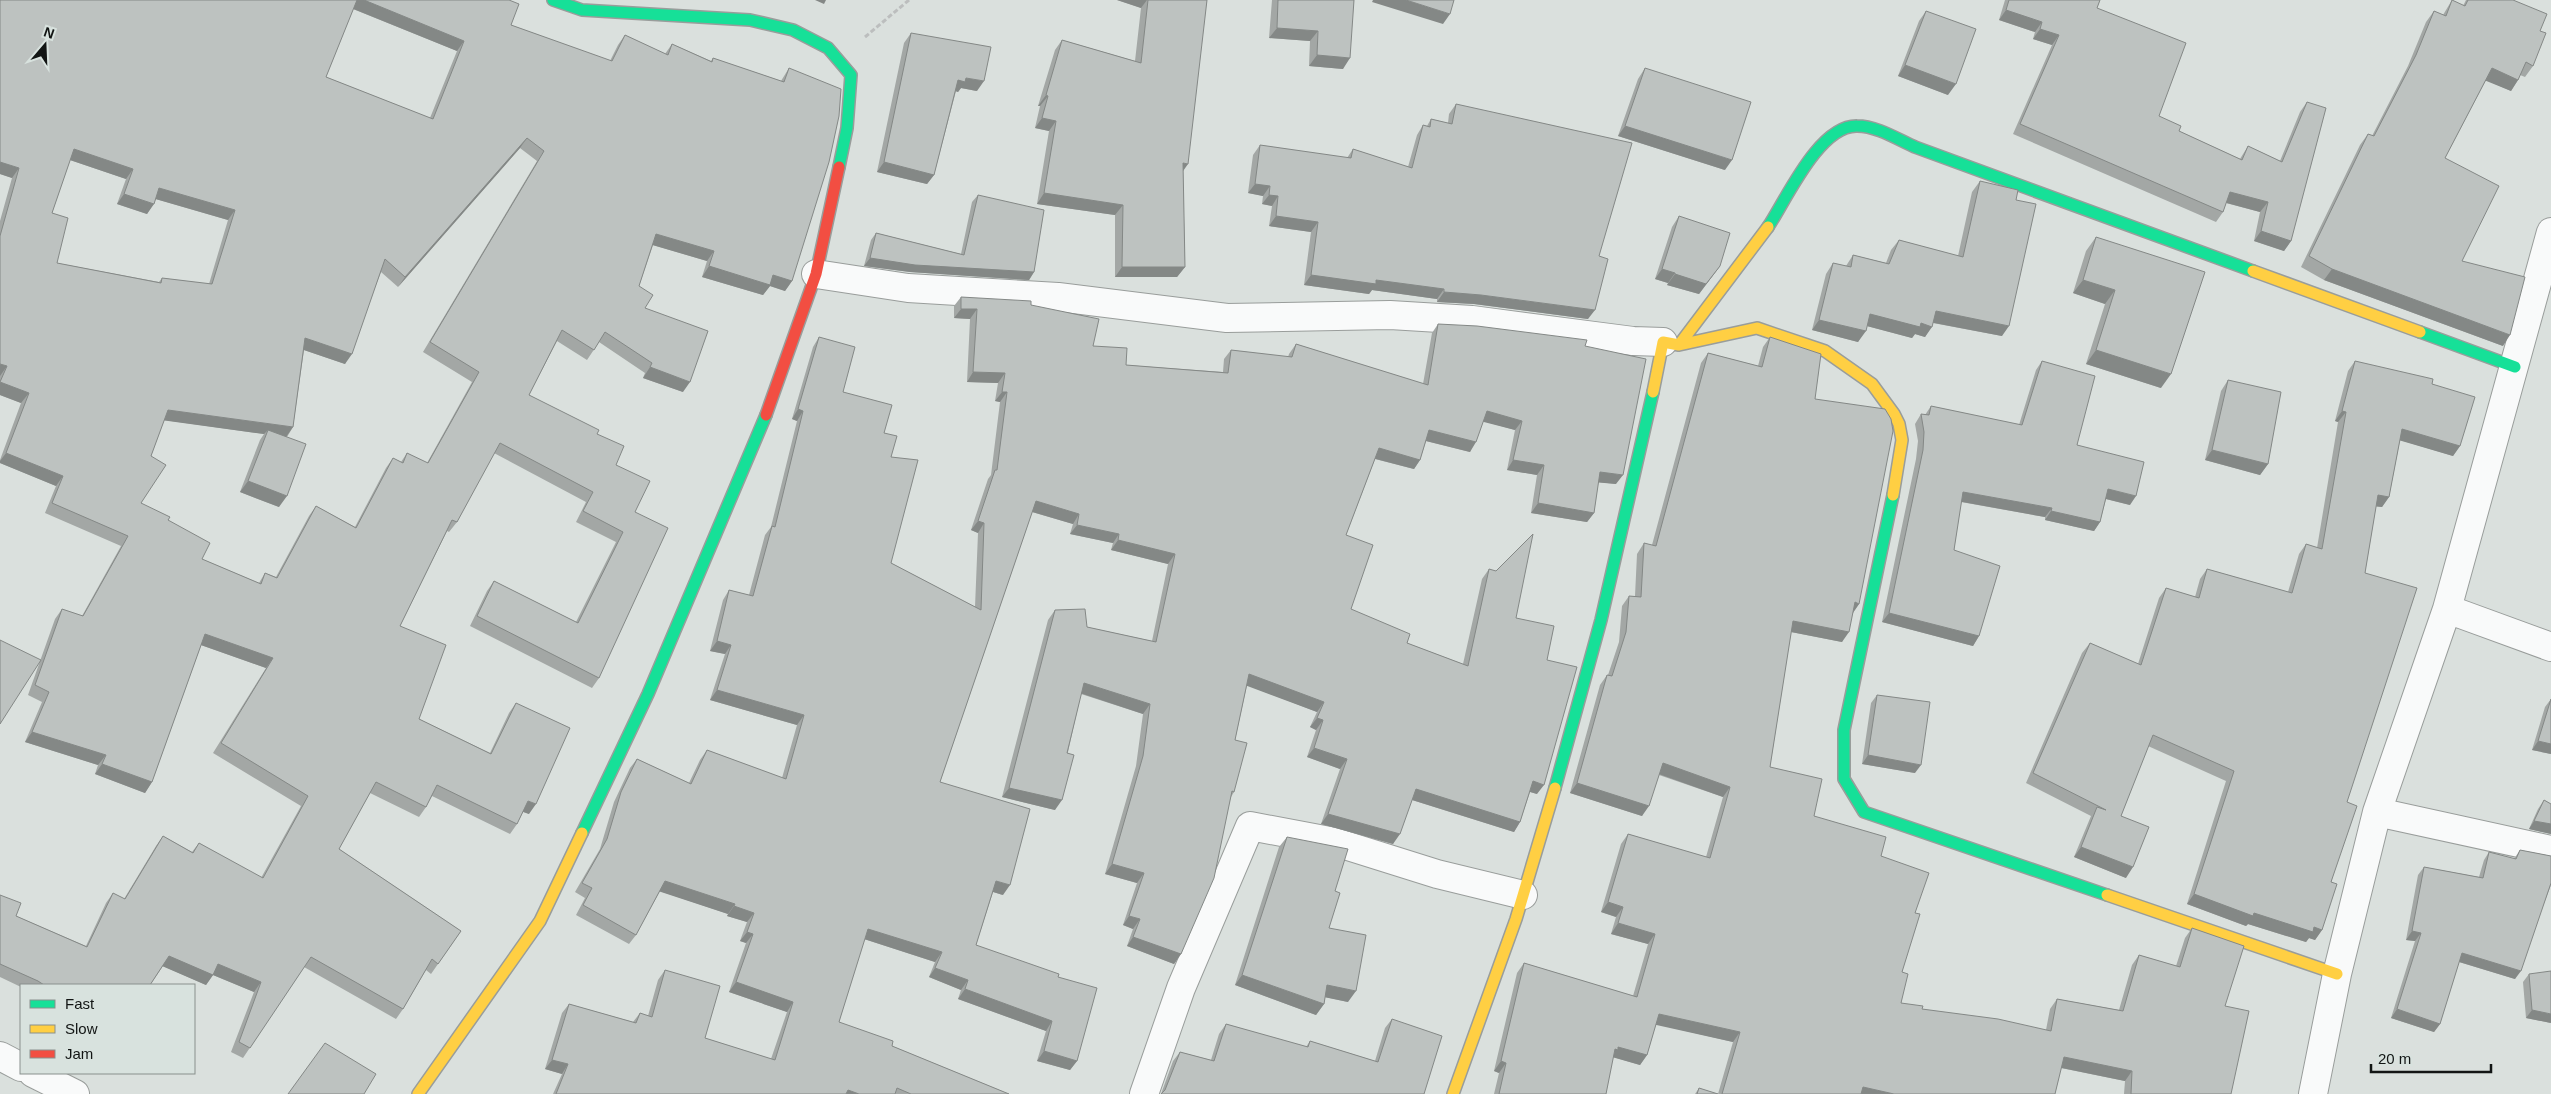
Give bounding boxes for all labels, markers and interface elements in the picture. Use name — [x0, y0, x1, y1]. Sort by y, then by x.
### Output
north arrow — [20, 20, 70, 70]
text: N — [42, 23, 57, 42]
legend — [20, 984, 195, 1074]
text: Fast — [65, 995, 95, 1012]
text: Slow — [65, 1020, 98, 1037]
scale bar — [2371, 1042, 2491, 1074]
text: Jam — [65, 1045, 93, 1062]
text: 20 m — [2378, 1050, 2411, 1067]

